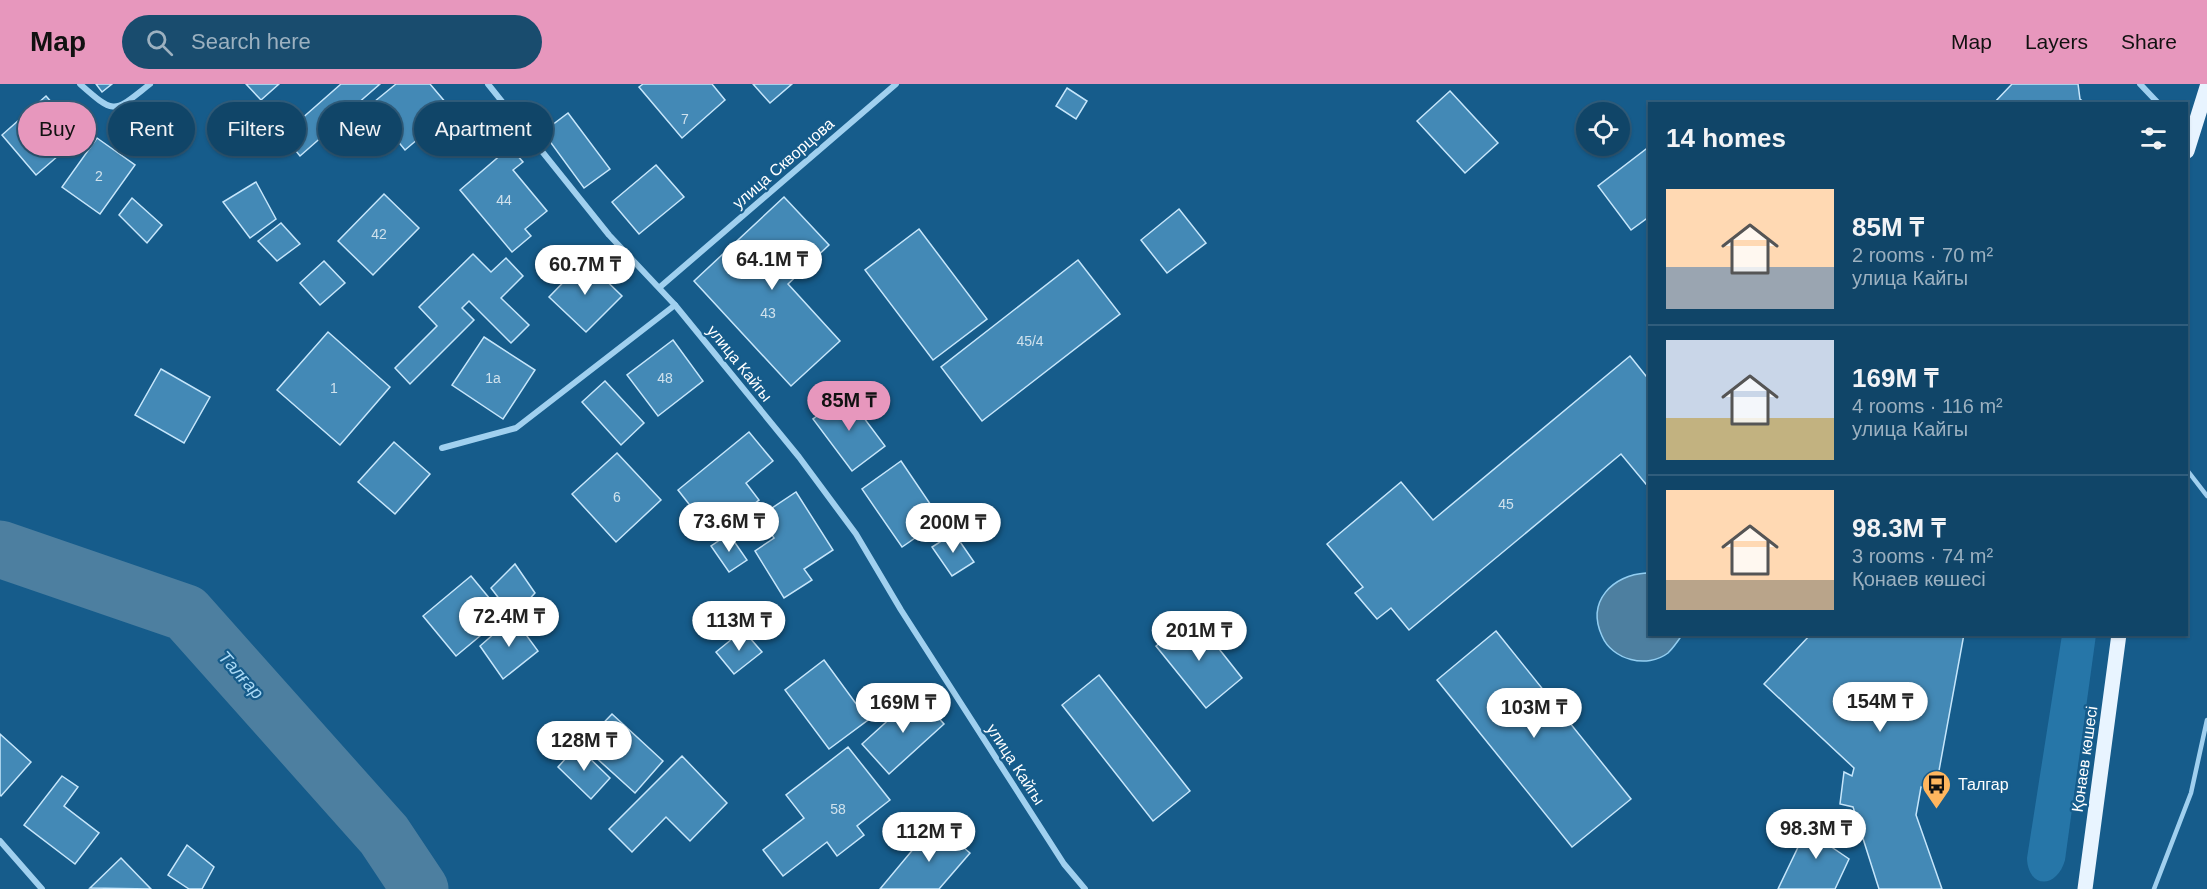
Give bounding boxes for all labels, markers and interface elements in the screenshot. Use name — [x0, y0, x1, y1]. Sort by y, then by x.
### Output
search box — [122, 15, 542, 69]
text: Map — [30, 26, 86, 57]
icon: search — [143, 26, 176, 59]
text: Search here — [191, 29, 311, 54]
text: Map — [1951, 30, 1992, 53]
text: Layers — [2025, 30, 2088, 53]
text: Share — [2121, 30, 2177, 53]
chip: Buy — [18, 102, 96, 156]
chip: Rent — [108, 102, 195, 156]
chip: Filters — [207, 102, 306, 156]
chip: New — [318, 102, 402, 156]
chip: Apartment — [414, 102, 553, 156]
map controls — [1576, 102, 1630, 156]
button: locate — [1576, 102, 1630, 156]
house number: 7 — [681, 111, 689, 127]
street label: улица Скворцова — [729, 115, 837, 212]
icon: filters — [2137, 122, 2170, 155]
text: 14 homes — [1666, 123, 1786, 153]
house number: 2 — [95, 168, 103, 184]
house number: 44 — [496, 192, 512, 208]
text: 85M ₸ — [1852, 212, 1924, 242]
icon: home — [1714, 213, 1786, 285]
house number: 42 — [371, 226, 387, 242]
pin: 64.1M ₸ — [717, 240, 827, 291]
text: 2 rooms · 70 m² — [1852, 244, 1993, 266]
pin: 60.7M ₸ — [530, 245, 640, 296]
text: 64.1M ₸ — [736, 248, 808, 270]
text: 60.7M ₸ — [549, 253, 621, 275]
text: улица Кайгы — [1852, 267, 1968, 289]
house number: 43 — [760, 305, 776, 321]
street label: улица Кайгы — [704, 322, 775, 405]
house number: 45/4 — [1016, 333, 1044, 349]
text: 169M ₸ — [1852, 363, 1938, 393]
icon: home — [1714, 364, 1786, 436]
house number: 1а — [485, 370, 501, 386]
house number: 48 — [657, 370, 673, 386]
house number: 1 — [330, 380, 338, 396]
pin: 85M ₸ — [807, 381, 891, 432]
text: 85M ₸ — [821, 389, 877, 411]
text: 4 rooms · 116 m² — [1852, 395, 2003, 417]
text: улица Кайгы — [1852, 418, 1968, 440]
house number: 6 — [613, 489, 621, 505]
house number: 45 — [1498, 496, 1514, 512]
pin: 73.6M ₸ — [674, 502, 784, 553]
pin: 200M ₸ — [904, 503, 1002, 554]
text: 73.6M ₸ — [693, 510, 765, 532]
text: 200M ₸ — [920, 511, 986, 533]
text: 98.3M ₸ — [1852, 513, 1946, 543]
icon: home — [1714, 514, 1786, 586]
text: 3 rooms · 74 m² — [1852, 545, 1993, 567]
text: Қонаев көшесі — [1852, 568, 1986, 590]
pin: 72.4M ₸ — [454, 597, 564, 648]
pin: 113M ₸ — [690, 601, 788, 652]
text: 72.4M ₸ — [473, 605, 545, 627]
text: 113M ₸ — [706, 609, 772, 631]
pin: 201M ₸ — [1150, 611, 1248, 662]
text: 201M ₸ — [1166, 619, 1232, 641]
water label: Талғар — [214, 647, 268, 703]
pin: 154M ₸ — [1831, 682, 1929, 733]
pin: 169M ₸ — [854, 683, 952, 734]
pin: 103M ₸ — [1485, 688, 1583, 739]
text: 154M ₸ — [1847, 690, 1913, 712]
text: 169M ₸ — [870, 691, 936, 713]
text: 103M ₸ — [1501, 696, 1567, 718]
street label: Қонаев көшесі — [2069, 705, 2100, 813]
pin: 128M ₸ — [535, 721, 633, 772]
street label: улица Кайгы — [983, 721, 1048, 808]
text: 128M ₸ — [551, 729, 617, 751]
bus stop icon: Талгар — [1921, 768, 1953, 810]
place label: Талгар — [1958, 776, 2009, 793]
house number: 58 — [830, 801, 846, 817]
pin: 98.3M ₸ — [1761, 809, 1871, 860]
pin: 112M ₸ — [880, 812, 978, 863]
text: 98.3M ₸ — [1780, 817, 1852, 839]
text: 112M ₸ — [896, 820, 962, 842]

